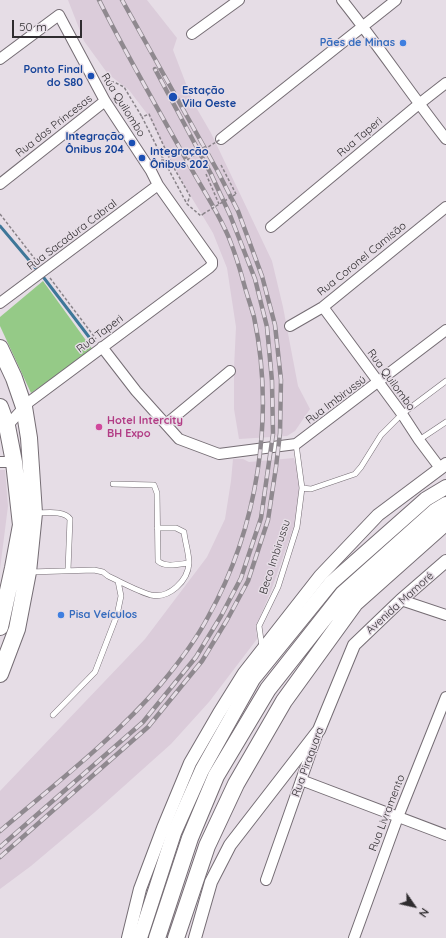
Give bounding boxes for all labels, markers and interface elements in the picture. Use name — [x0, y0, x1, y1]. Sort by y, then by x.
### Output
scale bar — [14, 12, 84, 38]
text: 50 m — [19, 19, 47, 34]
place label: Pães de Minas — [320, 36, 395, 50]
marker: Pães de Minas — [398, 38, 408, 48]
place label: Ponto Final do S80 — [23, 63, 83, 89]
marker: Ponto Final do S80 — [86, 71, 96, 81]
street label: Rua Quilombo — [98, 71, 148, 139]
place label: Estação Vila Oeste — [182, 84, 236, 110]
marker: Estação Vila Oeste — [167, 91, 179, 103]
street label: Rua das Princesas — [13, 92, 95, 160]
street label: Rua Taperi — [335, 114, 385, 160]
place label: Integração Ônibus 204 — [65, 130, 124, 156]
marker: Integração Ônibus 204 — [127, 138, 137, 148]
place label: Integração Ônibus 202 — [150, 145, 209, 171]
marker: Integração Ônibus 202 — [137, 153, 147, 163]
street label: Rua Sacadura Cabral — [24, 197, 120, 273]
street label: Rua Coronel Camisão — [315, 219, 409, 299]
street label: Rua Taperi — [74, 312, 126, 356]
street label: Rua Quilombo — [364, 347, 418, 413]
street label: Rua Imbirussú — [303, 373, 369, 427]
place label: Hotel Intercity BH Expo — [107, 414, 183, 440]
marker: Hotel Intercity BH Expo — [94, 422, 104, 432]
street label: Beco Imbirussu — [257, 518, 293, 596]
street label: Avenida Mamoré — [363, 569, 437, 637]
place label: Pisa Veículos — [69, 608, 137, 622]
marker: Pisa Veículos — [56, 610, 66, 620]
street label: Rua Piraquara — [289, 725, 327, 799]
street label: Rua Livramento — [366, 773, 408, 853]
north arrow — [394, 886, 434, 926]
text: N — [416, 905, 432, 920]

